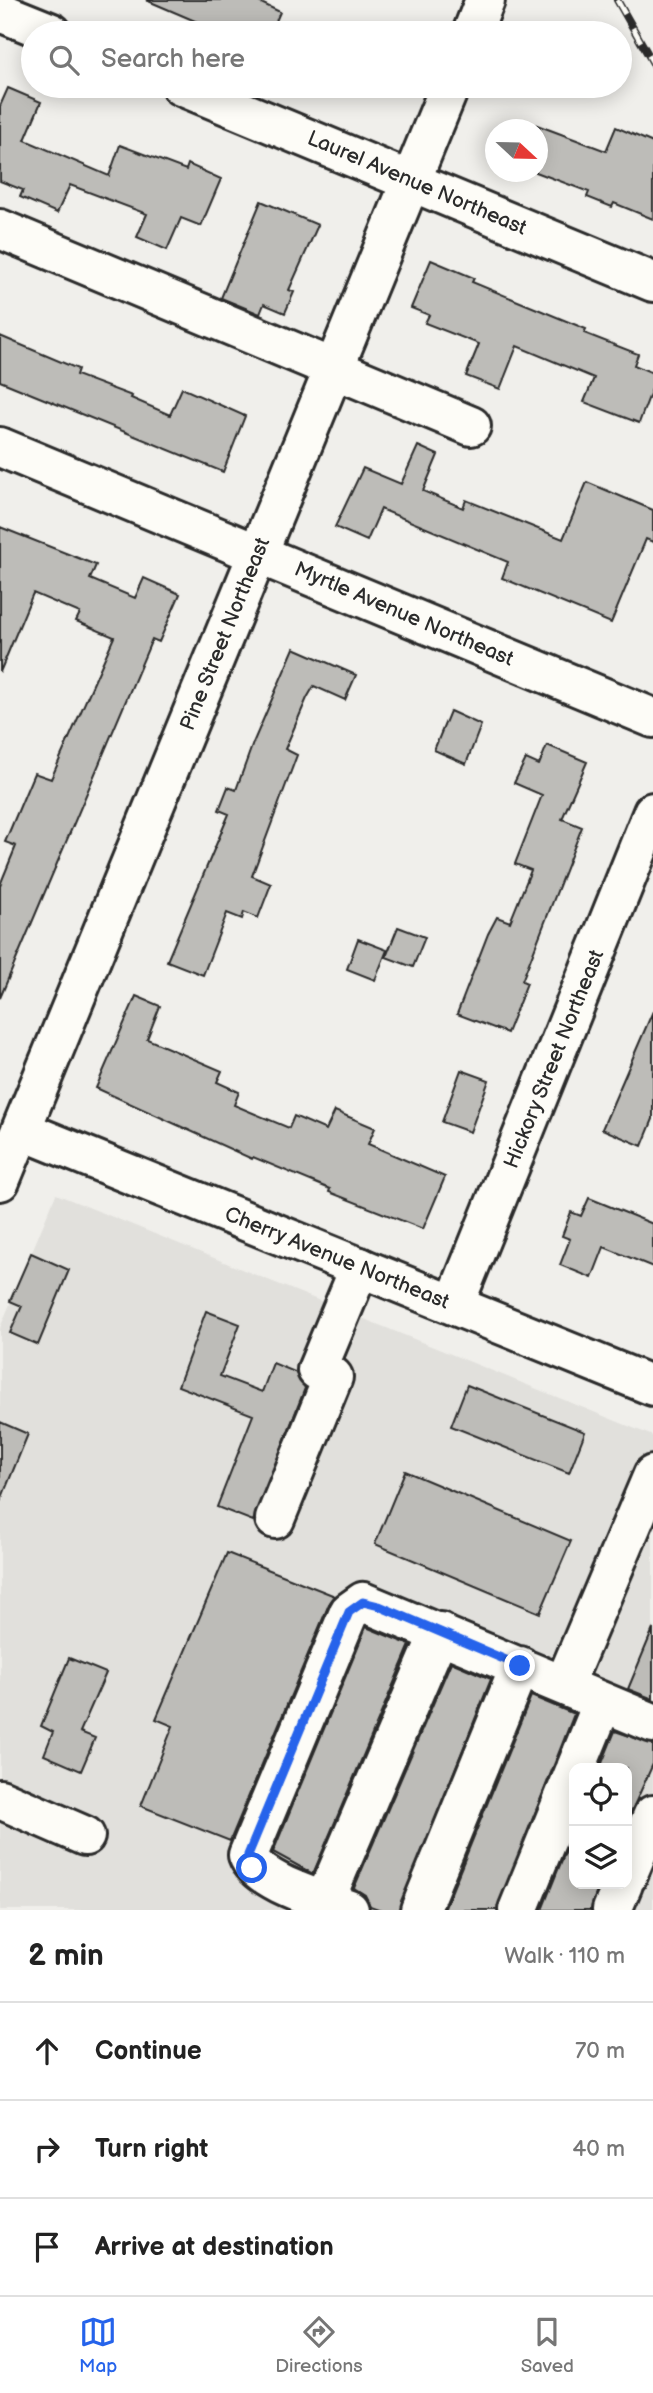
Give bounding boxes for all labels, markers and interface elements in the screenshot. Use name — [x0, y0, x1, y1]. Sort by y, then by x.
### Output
search box — [21, 21, 632, 98]
icon: search — [45, 41, 83, 79]
text: Search here — [101, 44, 245, 75]
north arrow — [485, 119, 548, 182]
street label: Laurel Avenue Northeast — [304, 125, 531, 241]
street label: Pine Street Northeast — [175, 533, 275, 734]
street label: Myrtle Avenue Northeast — [291, 556, 518, 672]
street label: Hickory Street Northeast — [499, 946, 610, 1172]
street label: Cherry Avenue Northeast — [221, 1201, 453, 1315]
route end — [504, 1650, 535, 1681]
map controls — [569, 1763, 632, 1889]
button: locate — [569, 1763, 632, 1826]
button: layers — [569, 1826, 632, 1889]
route start — [236, 1852, 267, 1883]
text: 2 min — [28, 1938, 104, 1974]
text: Walk · 110 m — [504, 1942, 625, 1970]
icon: ahead — [28, 2032, 66, 2070]
text: Continue — [95, 2036, 202, 2067]
text: 70 m — [575, 2037, 625, 2065]
icon: right — [28, 2130, 66, 2168]
text: Turn right — [95, 2134, 208, 2165]
text: 40 m — [572, 2135, 625, 2163]
icon: arrive — [28, 2228, 66, 2266]
text: Arrive at destination — [95, 2232, 334, 2263]
tab: Map — [79, 2313, 117, 2378]
tab: Directions — [275, 2313, 363, 2378]
tab: Saved — [521, 2313, 574, 2378]

